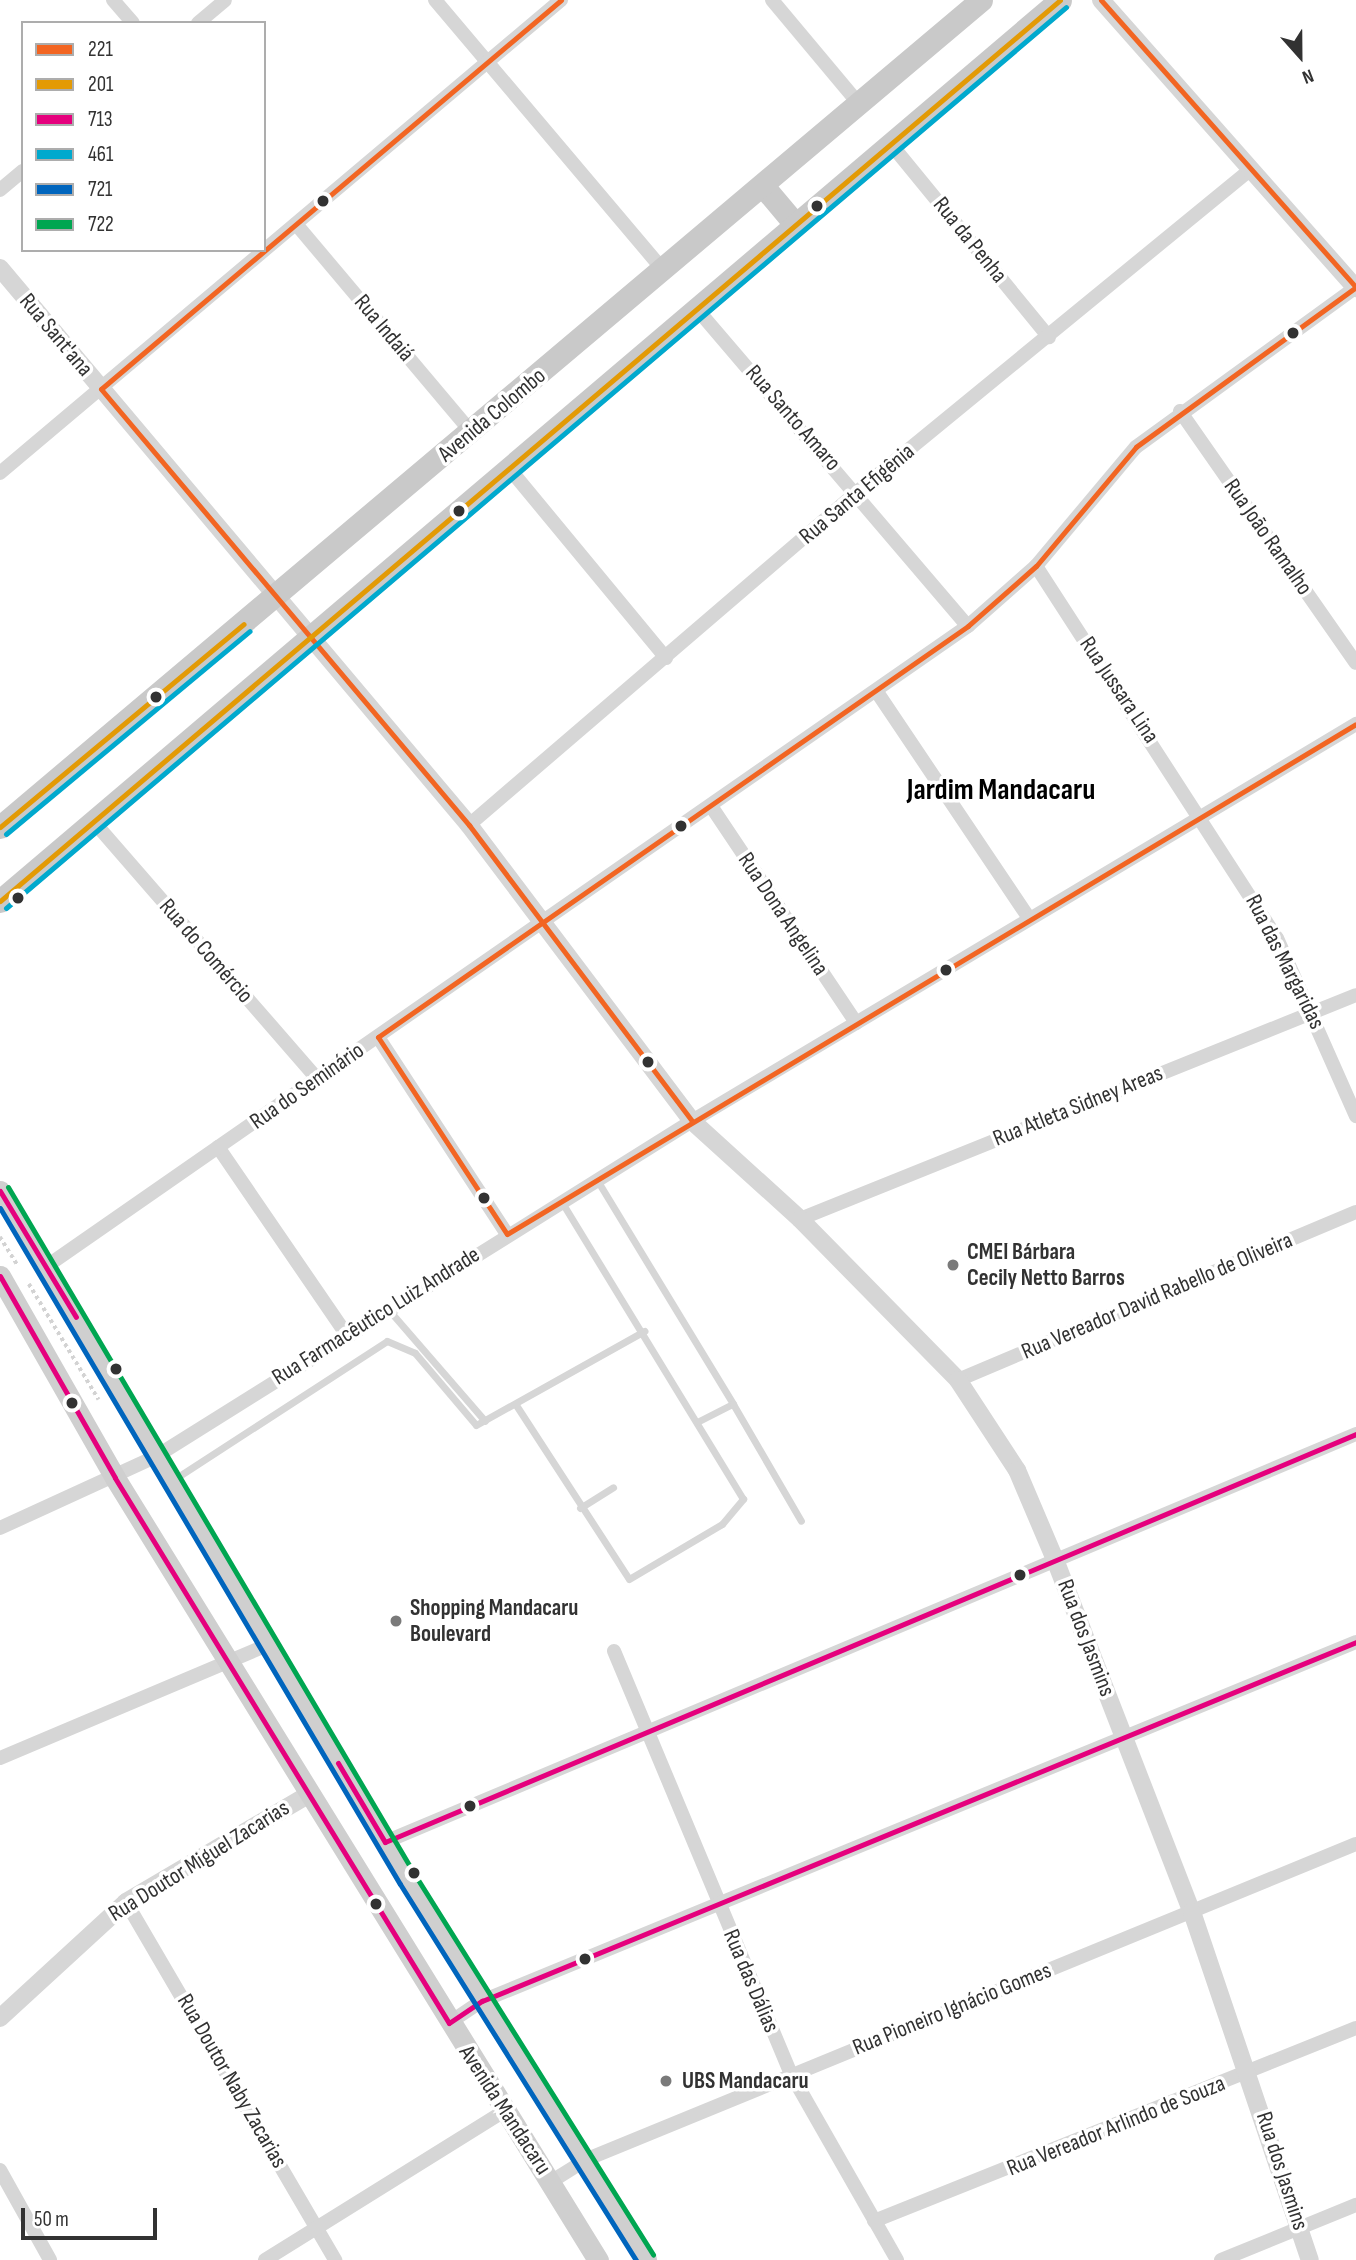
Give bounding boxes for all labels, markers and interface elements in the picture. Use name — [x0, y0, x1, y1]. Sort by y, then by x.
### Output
legend — [21, 21, 266, 252]
north arrow — [1265, 21, 1335, 91]
text: 221 — [88, 37, 113, 62]
text: N — [1299, 64, 1317, 89]
text: 201 — [88, 72, 113, 97]
text: 713 — [88, 107, 113, 132]
text: 461 — [88, 142, 113, 167]
text: 721 — [88, 177, 112, 202]
street label: Rua da Penha — [927, 192, 1013, 288]
unlabelled marker — [316, 194, 330, 208]
unlabelled marker — [810, 199, 824, 213]
text: 722 — [88, 212, 114, 237]
street label: Rua Sant'ana — [13, 288, 99, 382]
street label: Rua Indaiá — [348, 289, 420, 367]
unlabelled marker — [1286, 326, 1300, 340]
street label: Rua Santo Amaro — [740, 359, 846, 477]
street label: Avenida Colombo — [433, 362, 551, 468]
street label: Rua Santa Efigênia — [794, 438, 920, 550]
street label: Rua João Ramalho — [1218, 474, 1318, 600]
unlabelled marker — [452, 504, 466, 518]
street label: Rua Jussara Lina — [1073, 632, 1165, 748]
unlabelled marker — [149, 690, 163, 704]
district label: Jardim Mandacaru — [907, 772, 1095, 808]
unlabelled marker — [674, 819, 688, 833]
street label: Rua Dona Angelina — [732, 847, 834, 981]
street label: Rua das Margaridas — [1239, 890, 1331, 1034]
unlabelled marker — [11, 891, 25, 905]
street label: Rua do Comércio — [153, 893, 259, 1009]
unlabelled marker — [939, 963, 953, 977]
street label: Rua do Seminário — [245, 1037, 369, 1135]
unlabelled marker — [641, 1055, 655, 1069]
street label: Rua Atleta Sidney Areas — [989, 1059, 1167, 1153]
unlabelled marker — [477, 1191, 491, 1205]
street label: Rua Vereador David Rabello de Oliveira — [1017, 1226, 1297, 1366]
place label: CMEI Bárbara Cecily Netto Barros — [967, 1238, 1125, 1292]
street label: Rua Farmacêutico Luiz Andrade — [267, 1241, 485, 1391]
marker: CMEI Bárbara Cecily Netto Barros — [945, 1257, 961, 1273]
unlabelled marker — [109, 1362, 123, 1376]
unlabelled marker — [65, 1396, 79, 1410]
unlabelled marker — [1013, 1568, 1027, 1582]
street label: Rua dos Jasmins — [1051, 1576, 1121, 1700]
place label: Shopping Mandacaru Boulevard — [410, 1594, 578, 1648]
marker: Shopping Mandacaru Boulevard — [388, 1613, 404, 1629]
street label: Rua Doutor Miguel Zacarias — [104, 1794, 294, 1928]
unlabelled marker — [463, 1799, 477, 1813]
unlabelled marker — [407, 1866, 421, 1880]
unlabelled marker — [369, 1897, 383, 1911]
street label: Rua das Dálias — [717, 1925, 785, 2037]
unlabelled marker — [578, 1952, 592, 1966]
street label: Rua Pioneiro Ignácio Gomes — [849, 1957, 1055, 2061]
street label: Rua Doutor Naby Zacarias — [171, 1989, 293, 2173]
street label: Avenida Mandacaru — [453, 2040, 557, 2180]
place label: UBS Mandacaru — [682, 2067, 809, 2095]
street label: Rua Vereador Arlindo de Souza — [1003, 2070, 1229, 2182]
marker: UBS Mandacaru — [656, 2071, 676, 2091]
street label: Rua dos Jasmins — [1250, 2108, 1314, 2234]
scale bar — [24, 2194, 161, 2238]
text: 50 m — [34, 2207, 69, 2232]

